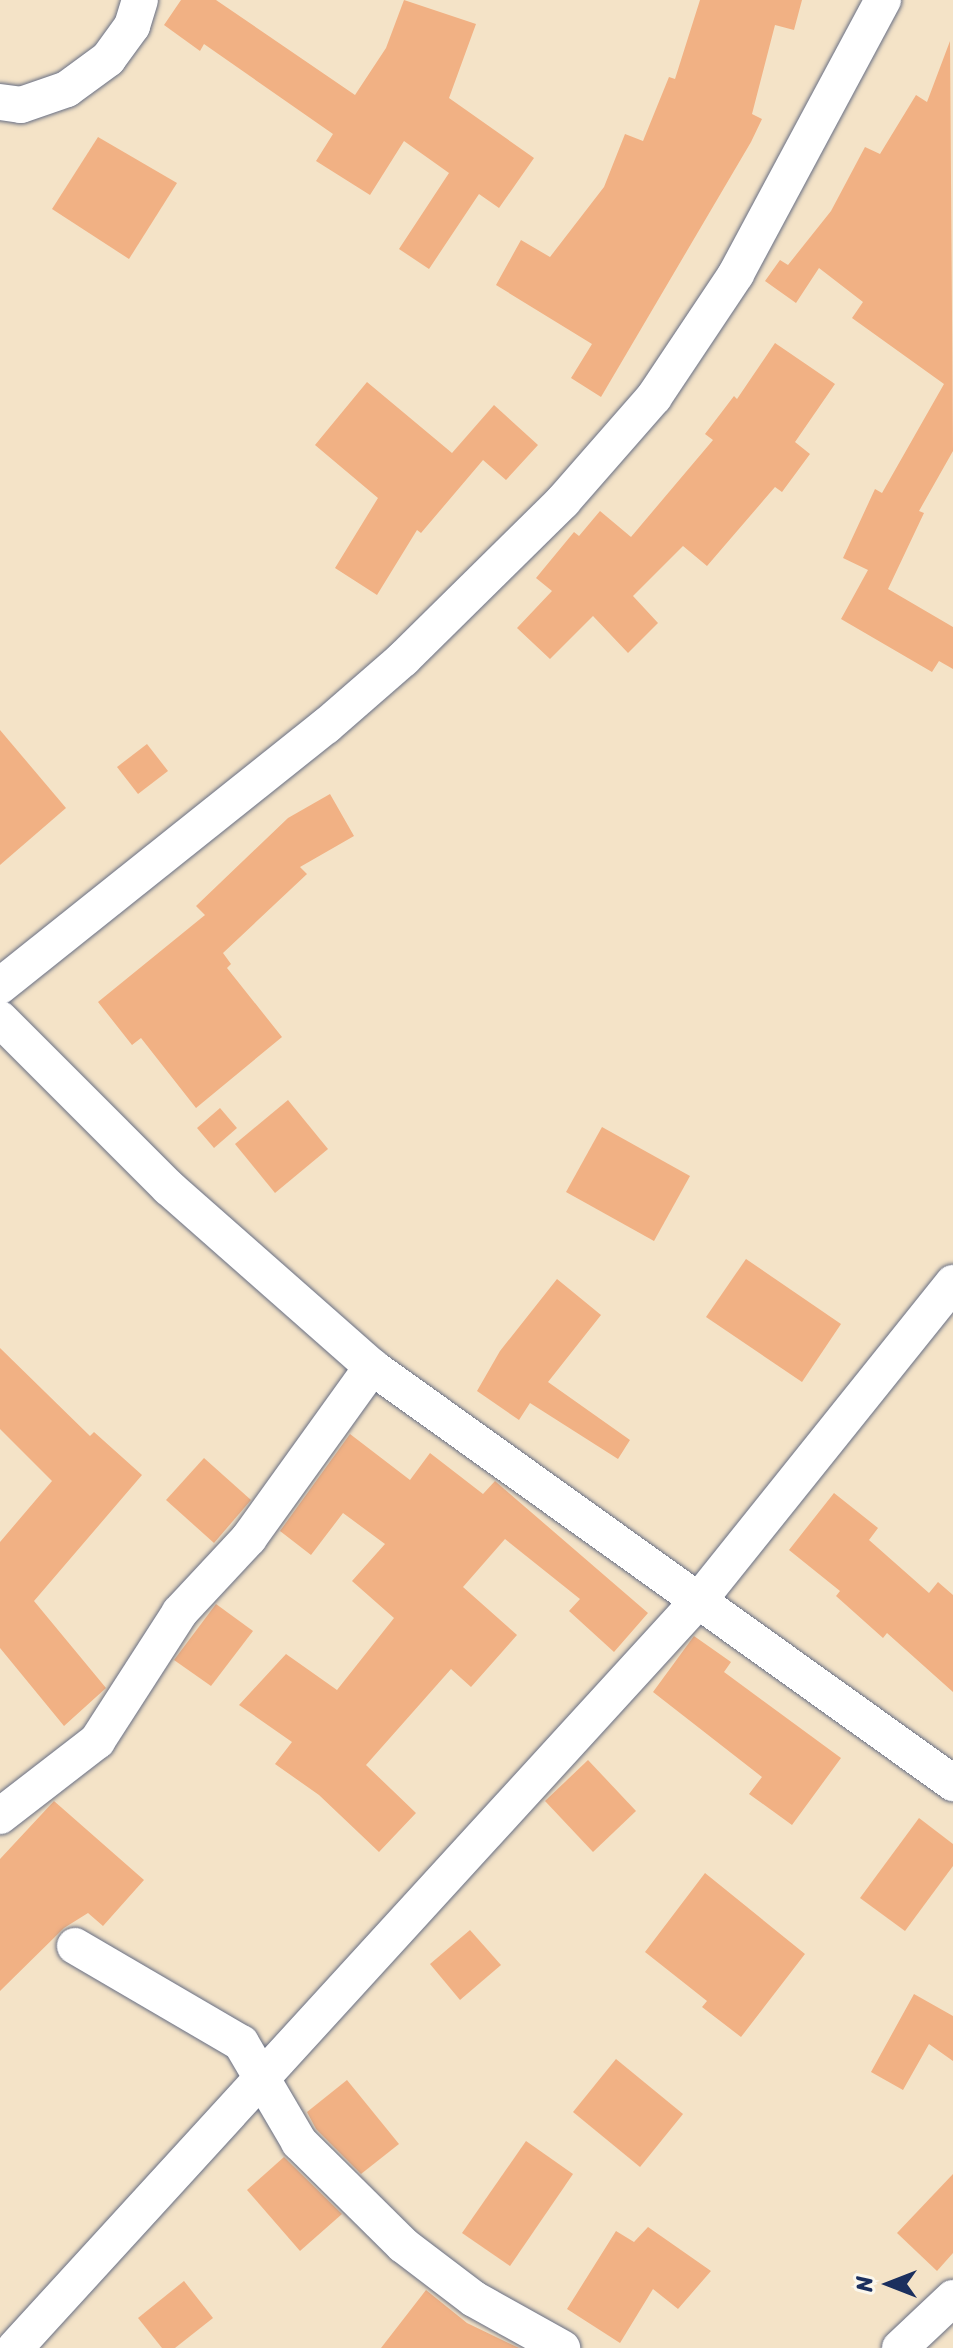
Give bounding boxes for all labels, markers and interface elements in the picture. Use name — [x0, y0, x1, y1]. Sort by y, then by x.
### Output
north arrow — [849, 2244, 929, 2324]
text: N — [845, 2276, 884, 2292]

